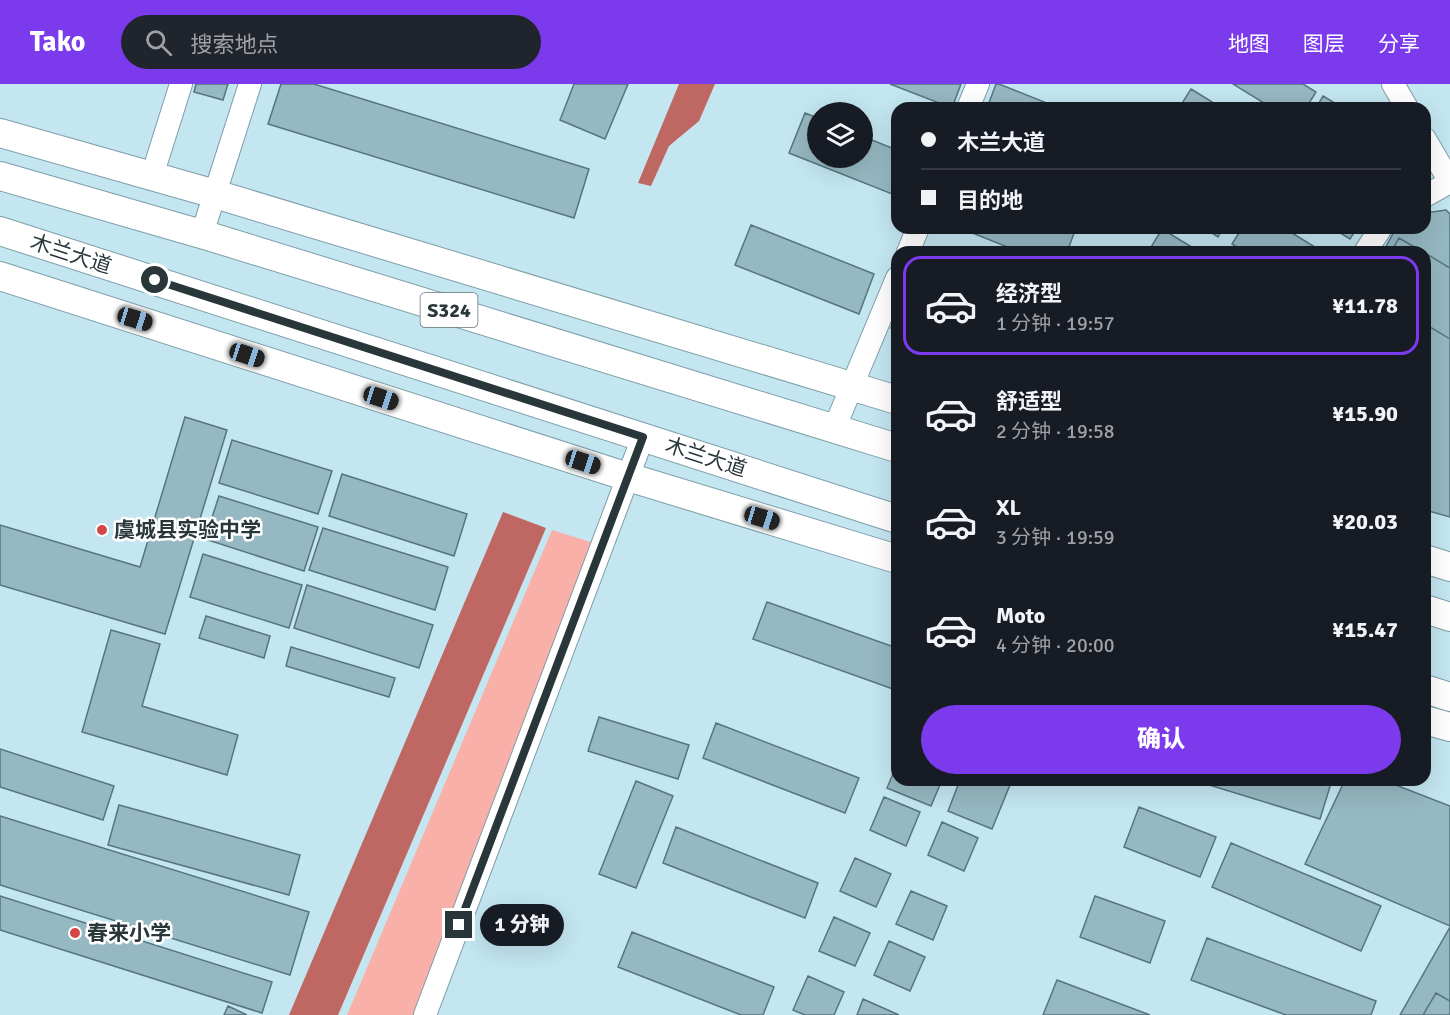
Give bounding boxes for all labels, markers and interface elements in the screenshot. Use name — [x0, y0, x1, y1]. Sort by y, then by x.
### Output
search box — [121, 15, 541, 69]
text: Tako — [30, 25, 85, 59]
icon: search — [142, 26, 175, 59]
text: 搜索地点 — [190, 31, 278, 58]
text: 地图 — [1228, 31, 1270, 57]
text: 图层 — [1303, 31, 1345, 57]
text: 分享 — [1378, 31, 1420, 57]
map controls — [807, 102, 873, 168]
button: layers — [807, 102, 873, 168]
text: 木兰大道 — [957, 129, 1045, 156]
text: 目的地 — [957, 187, 1023, 214]
street label: 木兰大道 — [27, 229, 115, 279]
route start — [141, 266, 168, 293]
icon: car — [924, 279, 978, 333]
text: 经济型 — [996, 280, 1062, 307]
text: ¥11.78 — [1332, 292, 1398, 319]
road number: S324 — [420, 293, 478, 327]
car — [115, 305, 155, 333]
text: 1 分钟 · 19:57 — [996, 311, 1115, 336]
car — [227, 341, 267, 369]
car — [361, 384, 401, 412]
icon: car — [924, 387, 978, 441]
text: 舒适型 — [996, 388, 1062, 415]
text: ¥15.90 — [1332, 400, 1398, 427]
text: 2 分钟 · 19:58 — [996, 419, 1115, 444]
street label: 木兰大道 — [662, 432, 750, 482]
car — [563, 448, 603, 476]
text: XL — [996, 494, 1021, 521]
icon: car — [924, 495, 978, 549]
car — [742, 504, 782, 532]
text: ¥20.03 — [1332, 508, 1398, 535]
place label: 虞城县实验中学 — [114, 517, 261, 543]
marker: 虞城县实验中学 — [95, 523, 109, 537]
text: 3 分钟 · 19:59 — [996, 525, 1115, 550]
text: Moto — [996, 602, 1045, 629]
icon: car — [924, 603, 978, 657]
text: ¥15.47 — [1332, 616, 1398, 643]
text: 4 分钟 · 20:00 — [996, 633, 1115, 658]
button: 确认 — [921, 705, 1401, 774]
callout: 1 分钟 — [480, 904, 564, 946]
route end — [445, 911, 472, 938]
text: 1 分钟 — [494, 912, 550, 937]
place label: 春来小学 — [87, 920, 171, 946]
marker: 春来小学 — [68, 926, 82, 940]

